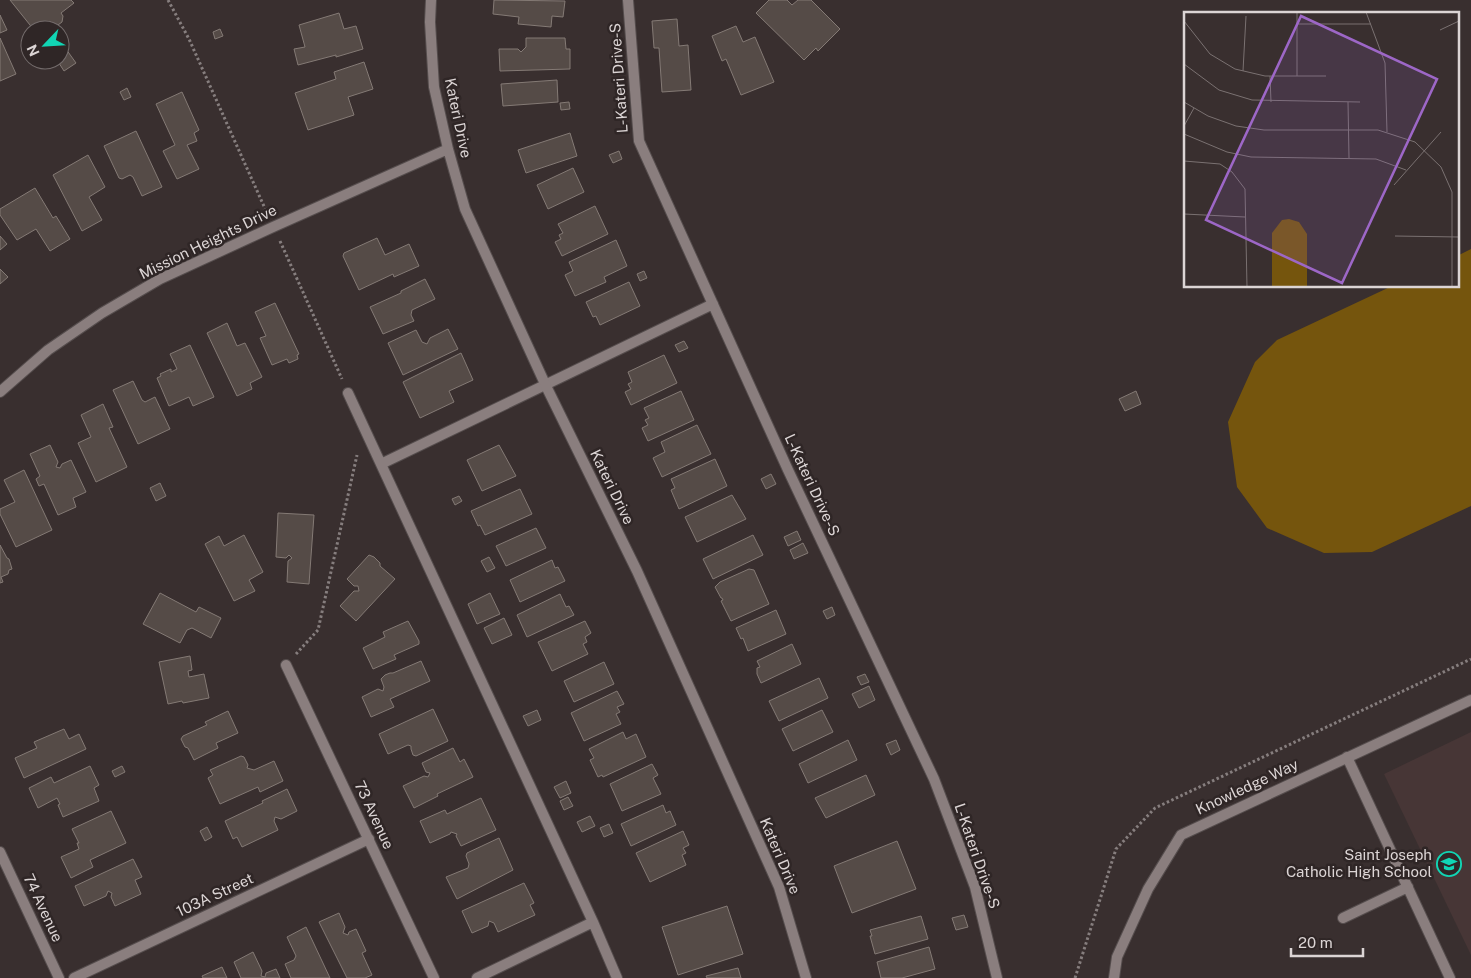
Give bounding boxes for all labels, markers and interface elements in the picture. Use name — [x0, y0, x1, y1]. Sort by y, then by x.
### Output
inset map — [1184, 12, 1458, 288]
north arrow — [20, 20, 70, 70]
street label: L-Kateri Drive-S — [606, 22, 631, 134]
text: N — [24, 42, 43, 59]
street label: Kateri Drive — [442, 76, 475, 159]
street label: Mission Heights Drive — [136, 201, 279, 282]
street label: L-Kateri Drive-S — [781, 431, 843, 538]
street label: Kateri Drive — [587, 447, 638, 527]
street label: Knowledge Way — [1193, 755, 1301, 818]
street label: 73 Avenue — [351, 778, 398, 852]
street label: L-Kateri Drive-S — [951, 801, 1003, 911]
street label: Kateri Drive — [757, 815, 804, 897]
place label: Saint Joseph Catholic High School — [1286, 846, 1432, 880]
school or university icon: Saint Joseph Catholic High School — [1436, 851, 1462, 877]
street label: 103A Street — [174, 869, 256, 920]
street label: 74 Avenue — [20, 871, 67, 945]
scale bar — [1291, 926, 1364, 958]
text: 20 m — [1298, 934, 1333, 951]

